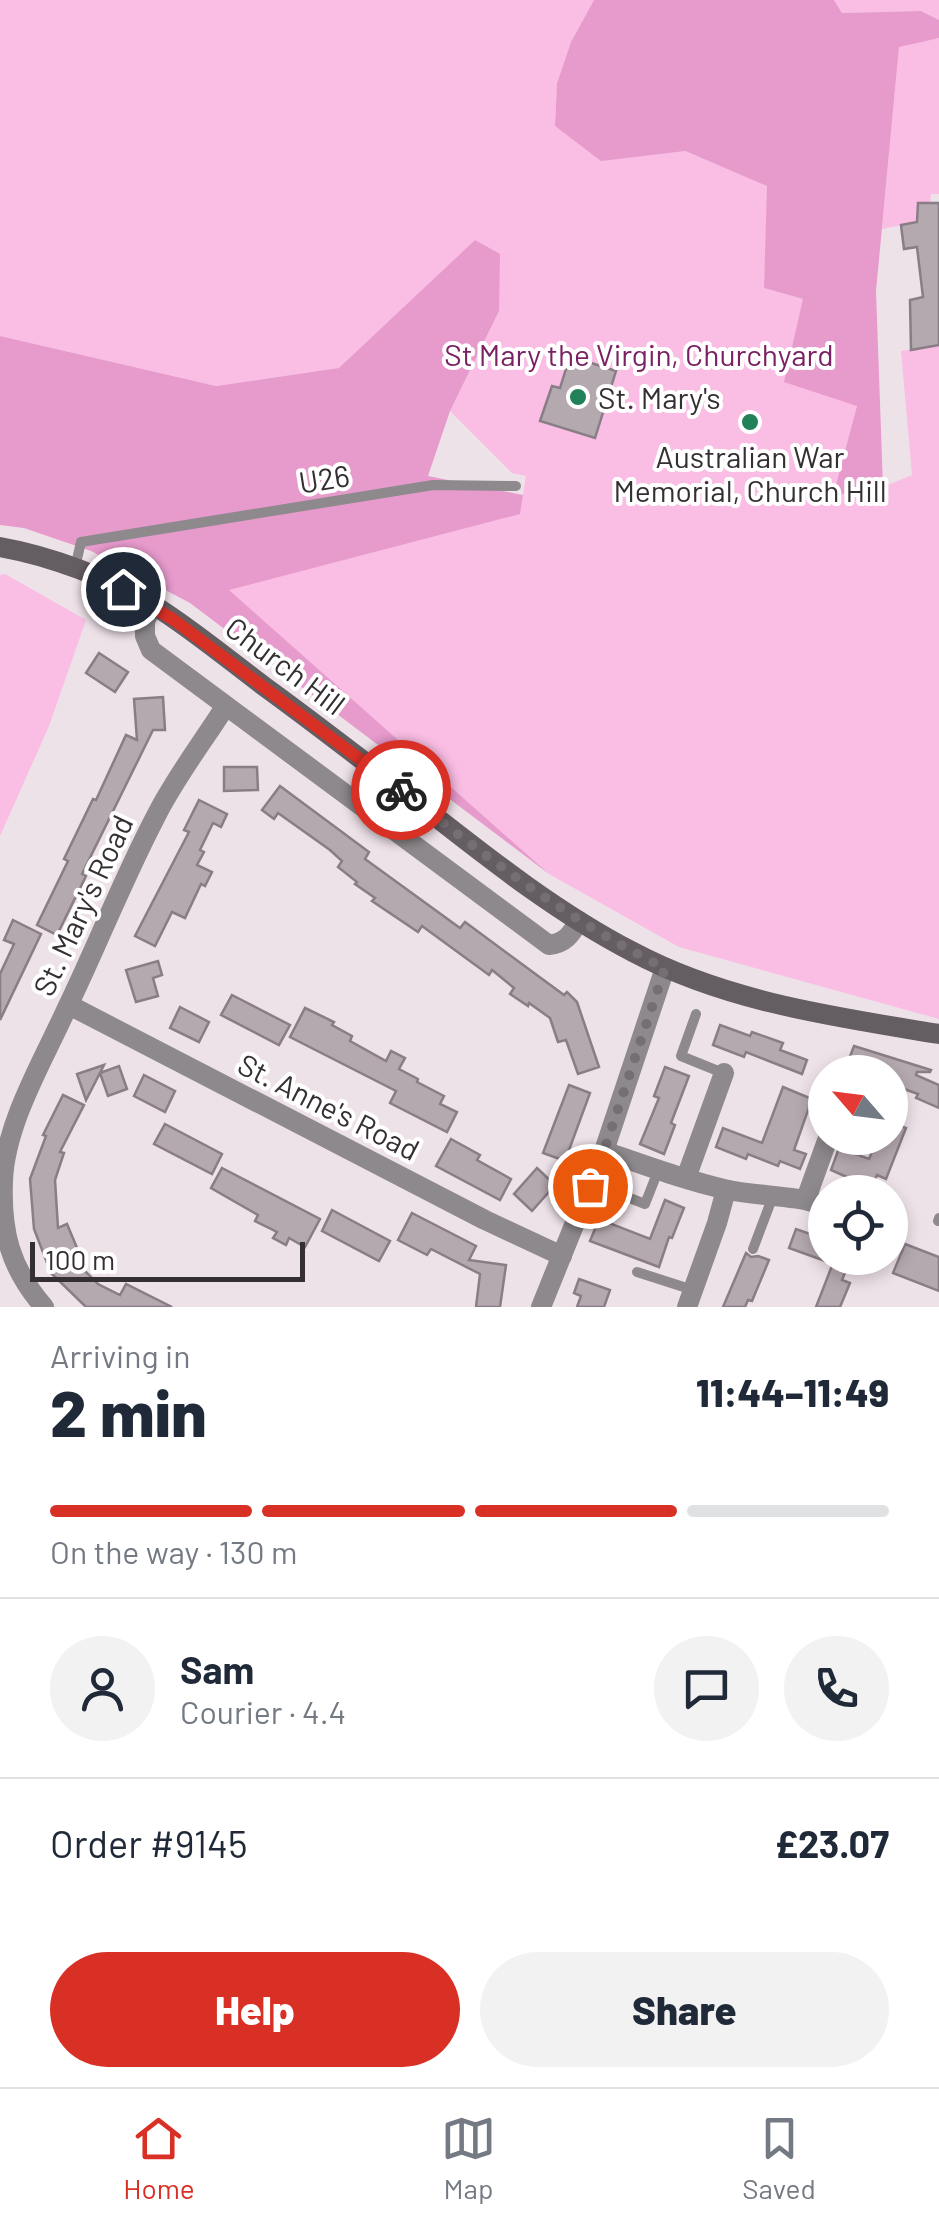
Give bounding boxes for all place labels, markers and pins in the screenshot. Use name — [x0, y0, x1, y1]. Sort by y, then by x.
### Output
place label: St. Mary's — [598, 379, 721, 415]
marker: St. Mary's — [567, 386, 589, 408]
marker: Australian War Memorial, Church Hill — [739, 411, 761, 433]
place label: Australian War Memorial, Church Hill — [613, 438, 887, 508]
pin — [81, 547, 166, 632]
pin — [548, 1144, 633, 1229]

